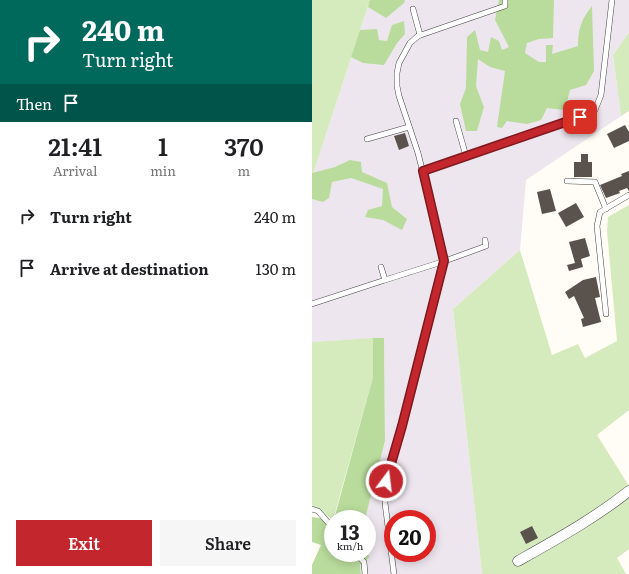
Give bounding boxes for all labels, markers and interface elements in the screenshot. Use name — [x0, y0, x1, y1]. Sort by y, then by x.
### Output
text: 240 m — [82, 8, 165, 50]
icon: right — [16, 16, 68, 68]
text: Turn right — [82, 46, 173, 73]
text: Then — [16, 92, 52, 115]
icon: arrive — [60, 92, 82, 114]
pin — [563, 100, 597, 134]
icon: arrive — [569, 106, 591, 128]
text: 21:41 — [48, 128, 102, 163]
text: 1 — [158, 128, 168, 163]
text: 370 — [224, 128, 264, 163]
text: Arrival — [53, 161, 97, 180]
text: min — [150, 161, 176, 180]
text: m — [238, 161, 250, 180]
icon: right — [16, 205, 38, 227]
text: Turn right — [50, 205, 132, 228]
text: 240 m — [254, 205, 296, 228]
icon: arrive — [16, 257, 38, 279]
text: Arrive at destination — [50, 257, 209, 280]
text: 130 m — [256, 257, 296, 280]
position arrow — [365, 460, 407, 502]
speed limit sign: 20 — [384, 510, 436, 562]
text: 13 — [340, 516, 360, 546]
button: Exit — [16, 520, 152, 566]
button: Share — [160, 520, 296, 566]
text: km/h — [337, 538, 363, 553]

